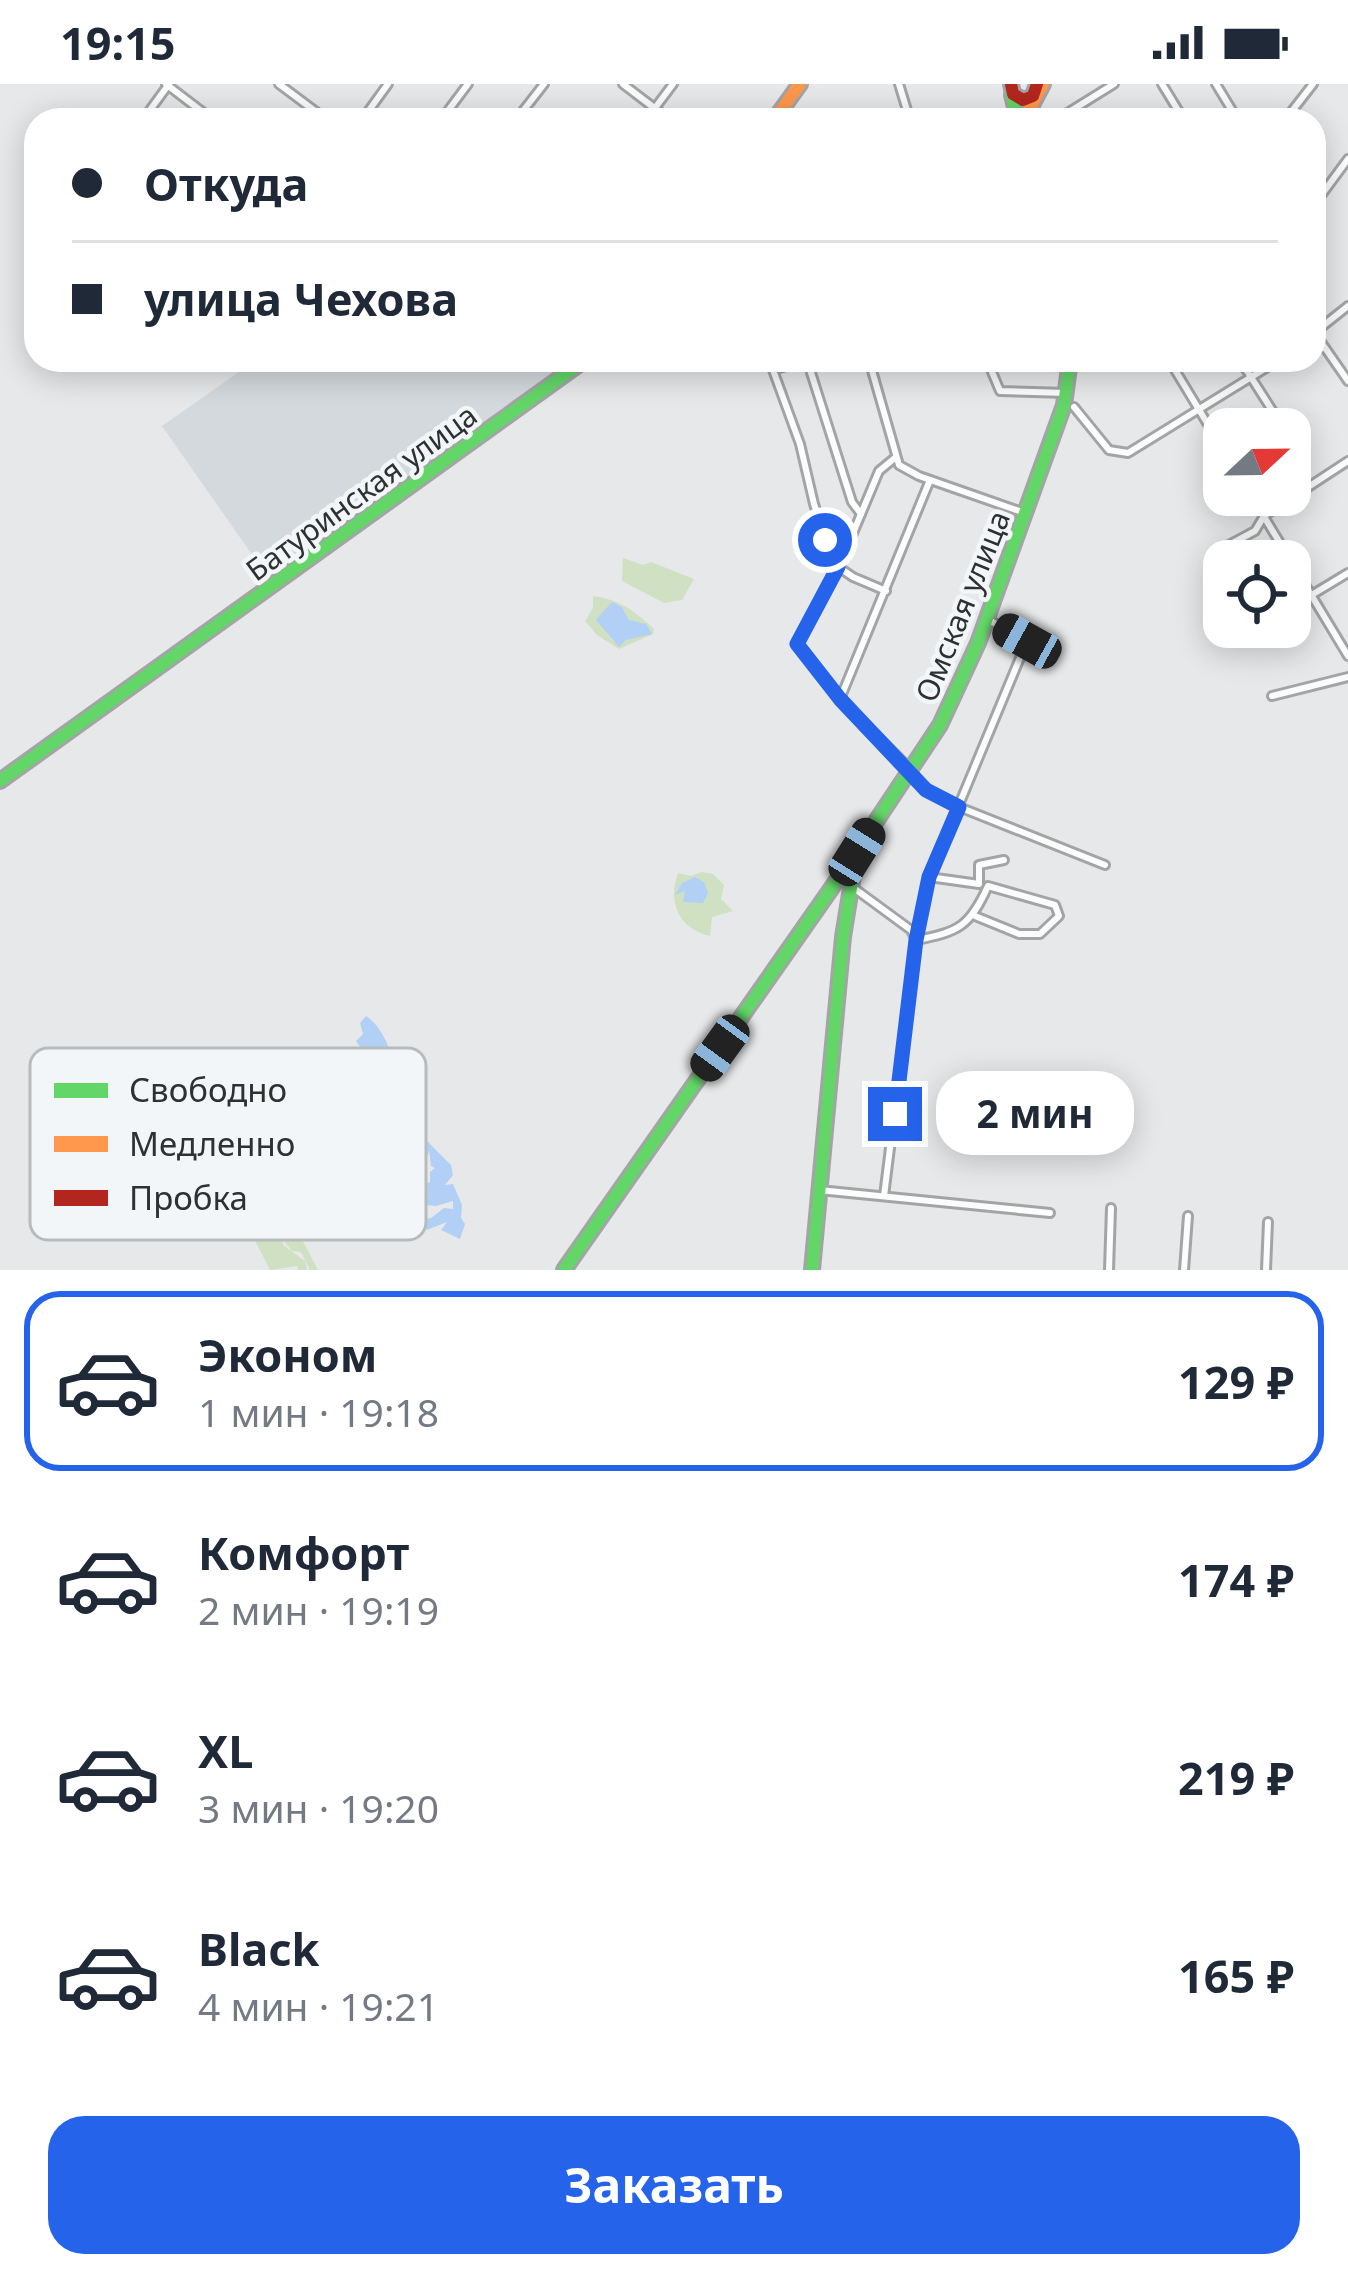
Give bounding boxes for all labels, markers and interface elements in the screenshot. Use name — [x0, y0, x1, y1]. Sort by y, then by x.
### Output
text: 19:15 — [60, 12, 176, 73]
text: Откуда — [144, 153, 308, 214]
text: улица Чехова — [144, 268, 458, 329]
street label: Батуринская улица — [237, 394, 485, 590]
north arrow — [1203, 408, 1311, 516]
map controls — [1203, 408, 1311, 648]
street label: Омская улица — [905, 504, 1019, 708]
route start — [798, 513, 852, 567]
button: locate — [1203, 540, 1311, 648]
car — [987, 608, 1067, 674]
car — [823, 812, 891, 892]
car — [684, 1008, 756, 1088]
legend — [30, 1048, 426, 1240]
text: Свободно — [129, 1067, 287, 1112]
callout: 2 мин — [937, 1072, 1135, 1156]
text: 2 мин — [977, 1086, 1093, 1139]
route end — [868, 1087, 922, 1141]
text: Медленно — [129, 1121, 295, 1166]
text: Пробка — [129, 1175, 248, 1220]
text: Эконом — [198, 1324, 377, 1385]
icon: car — [54, 1327, 162, 1435]
text: 129 ₽ — [1178, 1351, 1294, 1412]
text: 1 мин · 19:18 — [198, 1385, 439, 1438]
text: Комфорт — [198, 1522, 409, 1583]
icon: car — [54, 1525, 162, 1633]
text: 174 ₽ — [1178, 1549, 1294, 1610]
text: 2 мин · 19:19 — [198, 1583, 439, 1636]
text: XL — [198, 1720, 253, 1781]
icon: car — [54, 1723, 162, 1831]
text: 219 ₽ — [1178, 1747, 1294, 1808]
text: 3 мин · 19:20 — [198, 1781, 439, 1834]
text: Black — [198, 1918, 319, 1979]
icon: car — [54, 1921, 162, 2029]
text: 165 ₽ — [1178, 1945, 1294, 2006]
text: 4 мин · 19:21 — [198, 1979, 439, 2032]
button: Заказать — [48, 2116, 1300, 2254]

